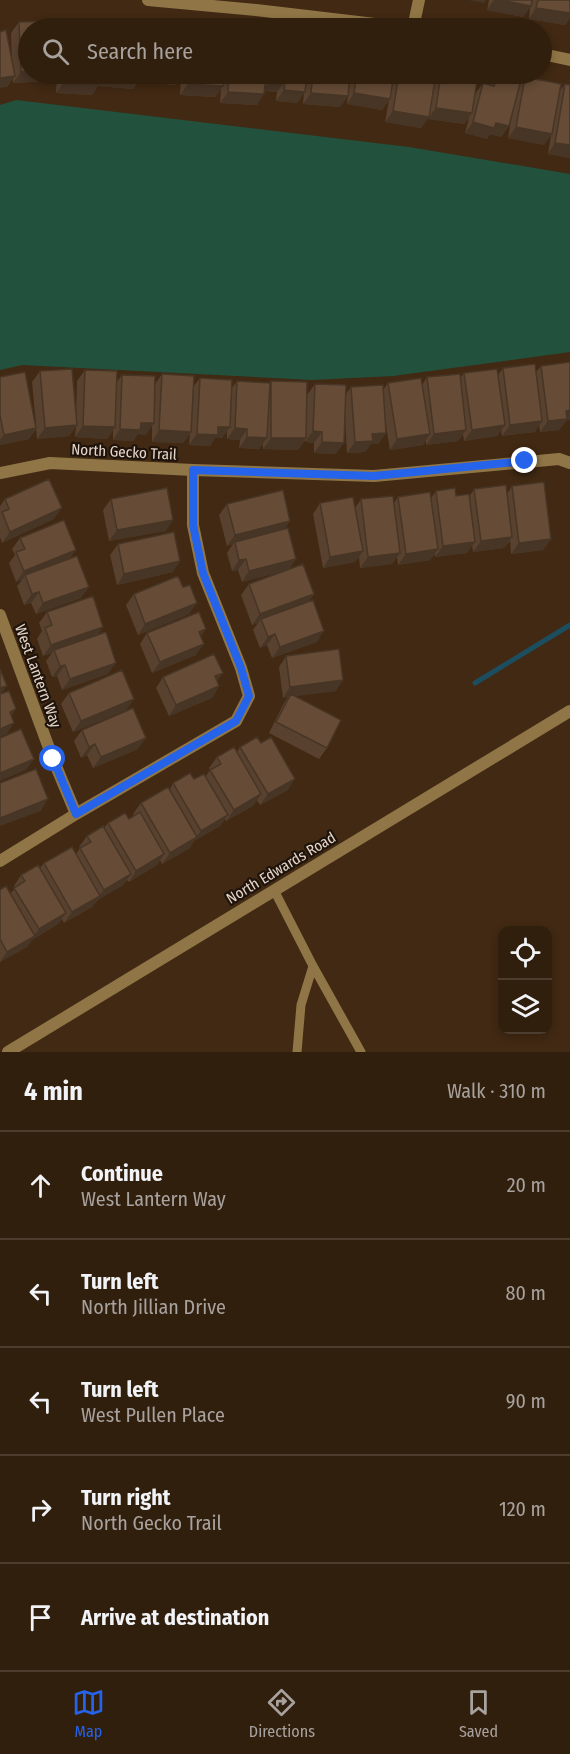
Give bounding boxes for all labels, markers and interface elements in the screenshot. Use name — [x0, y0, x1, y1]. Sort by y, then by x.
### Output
search box — [18, 18, 552, 84]
icon: search — [39, 35, 72, 68]
text: Search here — [87, 38, 193, 65]
street label: North Gecko Trail — [71, 440, 177, 464]
route end — [511, 447, 537, 473]
street label: West Lantern Way — [11, 622, 65, 730]
route start — [39, 745, 65, 771]
street label: North Edwards Road — [223, 828, 339, 908]
map controls — [498, 926, 552, 1034]
button: locate — [498, 926, 552, 980]
button: layers — [498, 980, 552, 1034]
text: 4 min — [24, 1076, 83, 1107]
text: Walk · 310 m — [447, 1079, 546, 1103]
text: Continue — [81, 1160, 163, 1187]
icon: ahead — [24, 1169, 57, 1202]
text: 20 m — [507, 1173, 546, 1197]
text: West Lantern Way — [81, 1187, 226, 1211]
text: Turn left — [81, 1268, 159, 1295]
icon: left — [24, 1277, 57, 1310]
text: 80 m — [506, 1281, 546, 1305]
text: North Jillian Drive — [81, 1295, 226, 1319]
text: Turn left — [81, 1376, 159, 1403]
icon: left — [24, 1385, 57, 1418]
text: 90 m — [506, 1389, 546, 1413]
text: West Pullen Place — [81, 1403, 225, 1427]
text: Turn right — [81, 1484, 170, 1511]
icon: right — [24, 1493, 57, 1526]
text: 120 m — [499, 1497, 546, 1521]
text: North Gecko Trail — [81, 1511, 222, 1535]
icon: arrive — [24, 1601, 57, 1634]
text: Arrive at destination — [81, 1604, 269, 1631]
tab: Map — [72, 1686, 105, 1741]
tab: Directions — [249, 1686, 315, 1741]
tab: Saved — [459, 1686, 498, 1741]

